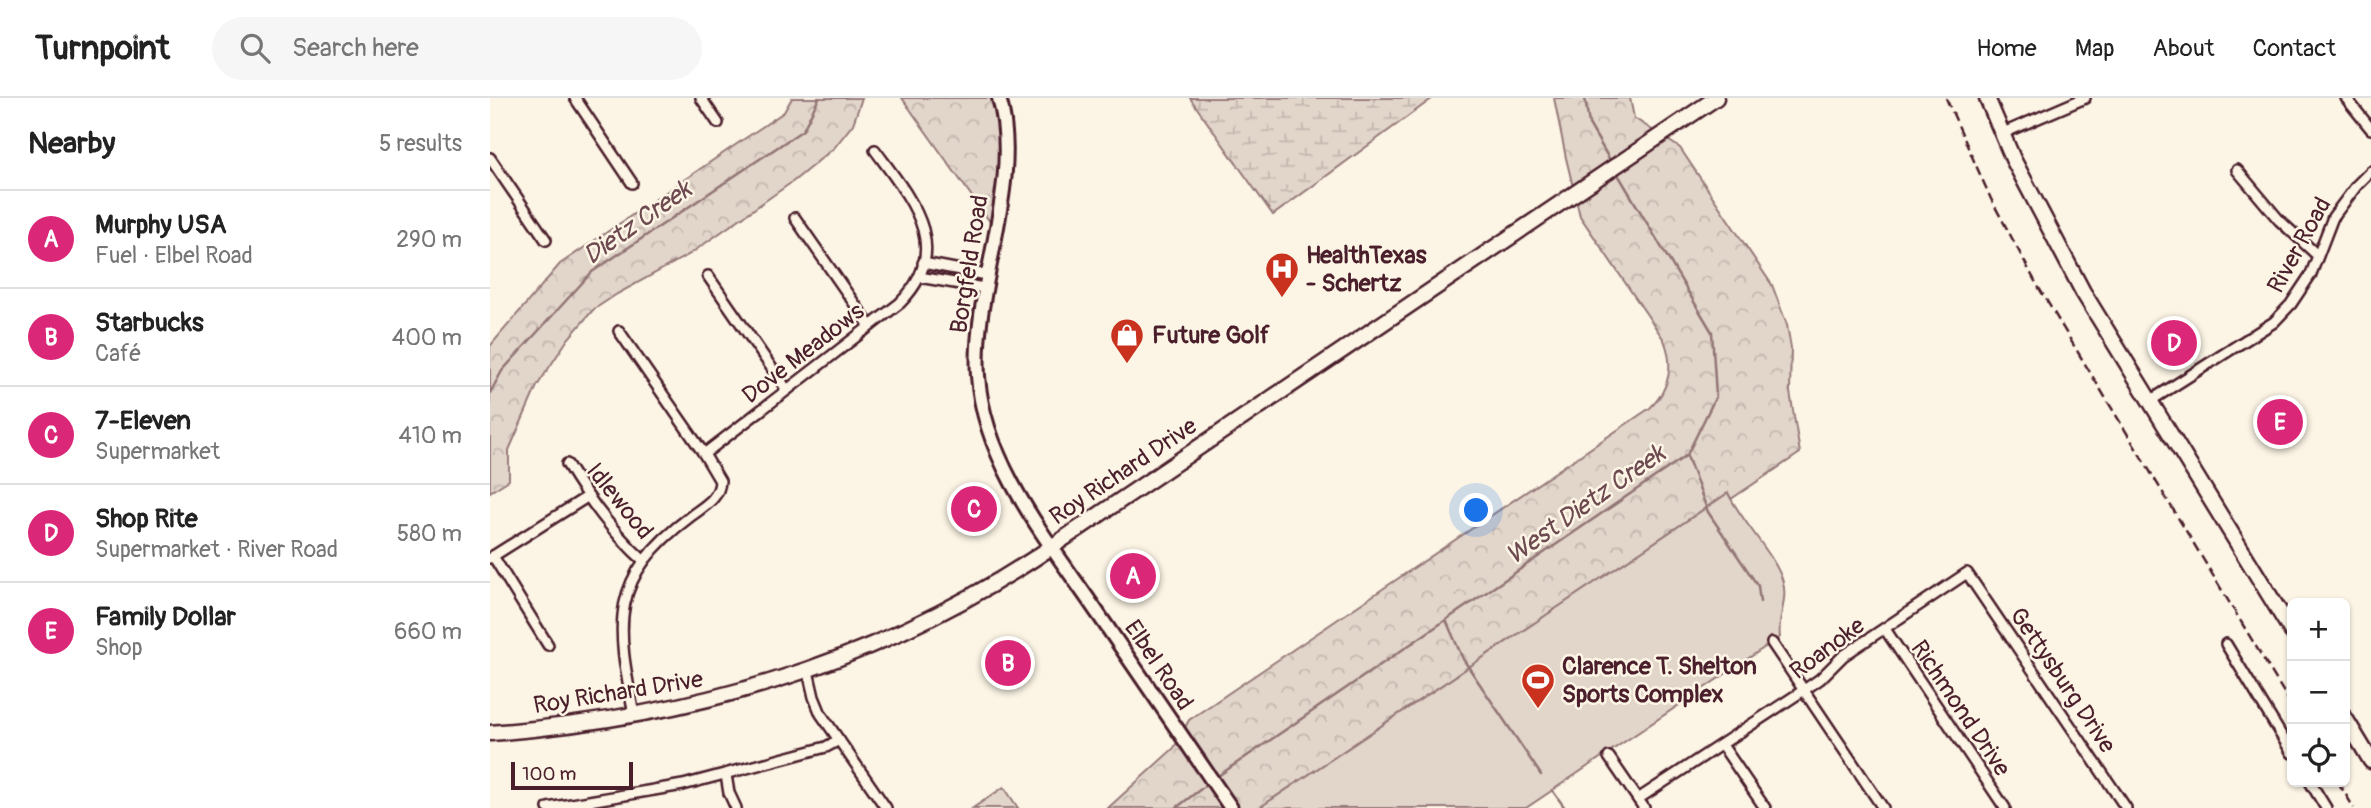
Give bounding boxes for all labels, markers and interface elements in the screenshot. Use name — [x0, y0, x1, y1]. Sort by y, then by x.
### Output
search box — [212, 17, 702, 80]
text: Turnpoint — [35, 28, 170, 69]
icon: search — [236, 29, 274, 67]
text: Search here — [292, 32, 419, 64]
text: Home — [1976, 34, 2037, 63]
text: Map — [2075, 34, 2115, 63]
text: About — [2153, 34, 2215, 63]
text: Contact — [2253, 34, 2336, 63]
text: Nearby — [28, 125, 115, 162]
text: 5 results — [379, 129, 462, 158]
water label: Dietz Creek — [577, 173, 700, 272]
street label: River Road — [2261, 192, 2338, 298]
street label: Borgfeld Road — [944, 193, 995, 335]
text: Murphy USA — [95, 209, 227, 241]
text: A — [44, 225, 58, 254]
text: 290 m — [396, 225, 462, 254]
text: Fuel · Elbel Road — [95, 241, 253, 270]
place label: HealthTexas - Schertz — [1306, 241, 1427, 298]
hospital icon: HealthTexas - Schertz — [1263, 250, 1301, 299]
street label: Dove Meadows — [736, 297, 870, 410]
text: Starbucks — [95, 307, 204, 339]
shop icon: Future Golf — [1108, 316, 1146, 365]
pin: D — [2151, 317, 2197, 369]
place label: Future Golf — [1152, 321, 1270, 350]
text: B — [44, 323, 58, 352]
text: 400 m — [392, 323, 462, 352]
text: Café — [95, 339, 141, 368]
pin: E — [2257, 396, 2303, 448]
text: 7-Eleven — [95, 405, 191, 437]
street label: Roy Richard Drive — [1044, 411, 1203, 531]
text: C — [44, 421, 58, 450]
text: 410 m — [399, 421, 462, 450]
text: Supermarket — [95, 437, 220, 466]
water label: West Dietz Creek — [1500, 437, 1673, 572]
street label: Idlewood — [580, 457, 659, 545]
pin: C — [951, 483, 997, 535]
your location — [1459, 493, 1493, 527]
text: Shop Rite — [95, 503, 197, 535]
text: D — [44, 519, 58, 548]
text: 580 m — [397, 519, 462, 548]
text: Supermarket · River Road — [95, 535, 338, 564]
pin: A — [1110, 550, 1156, 602]
map controls — [2287, 598, 2350, 787]
button: + — [2287, 598, 2350, 661]
text: Family Dollar — [95, 601, 236, 633]
street label: Gettysburg Drive — [2003, 602, 2122, 759]
street label: Roanoke — [1784, 611, 1871, 686]
street label: Elbel Road — [1118, 615, 1199, 716]
text: E — [45, 617, 57, 646]
text: 660 m — [394, 617, 462, 646]
text: Shop — [95, 633, 143, 662]
street label: Richmond Drive — [1905, 635, 2017, 782]
pin: B — [985, 637, 1031, 689]
place label: Clarence T. Shelton Sports Complex — [1562, 652, 1757, 709]
sports icon: Clarence T. Shelton Sports Complex — [1519, 661, 1557, 710]
button: − — [2287, 661, 2350, 724]
street label: Roy Richard Drive — [531, 665, 705, 720]
button: locate — [2287, 724, 2350, 787]
scale bar — [511, 759, 634, 791]
text: 100 m — [522, 762, 576, 786]

